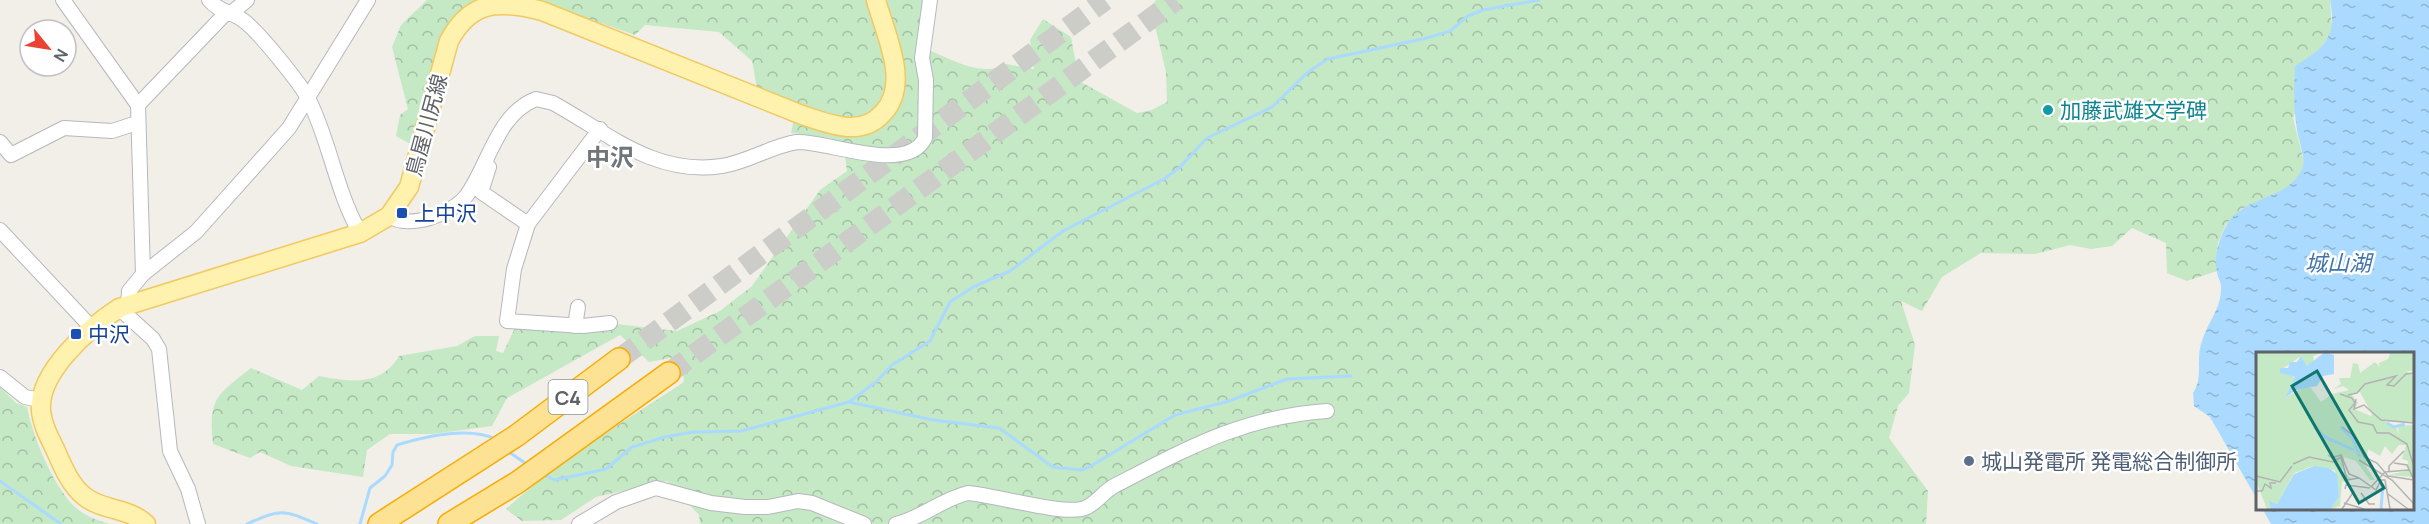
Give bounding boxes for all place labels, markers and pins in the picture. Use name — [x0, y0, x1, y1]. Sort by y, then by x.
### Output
place label: 加藤武雄文学碑 — [2060, 96, 2207, 124]
marker: 加藤武雄文学碑 — [2041, 103, 2055, 117]
place label: 上中沢 — [414, 199, 477, 227]
marker: 上中沢 — [395, 206, 409, 220]
place label: 中沢 — [88, 320, 130, 348]
marker: 中沢 — [69, 327, 83, 341]
place label: 城山発電所 発電総合制御所 — [1981, 447, 2237, 475]
marker: 城山発電所 発電総合制御所 — [1962, 454, 1976, 468]

